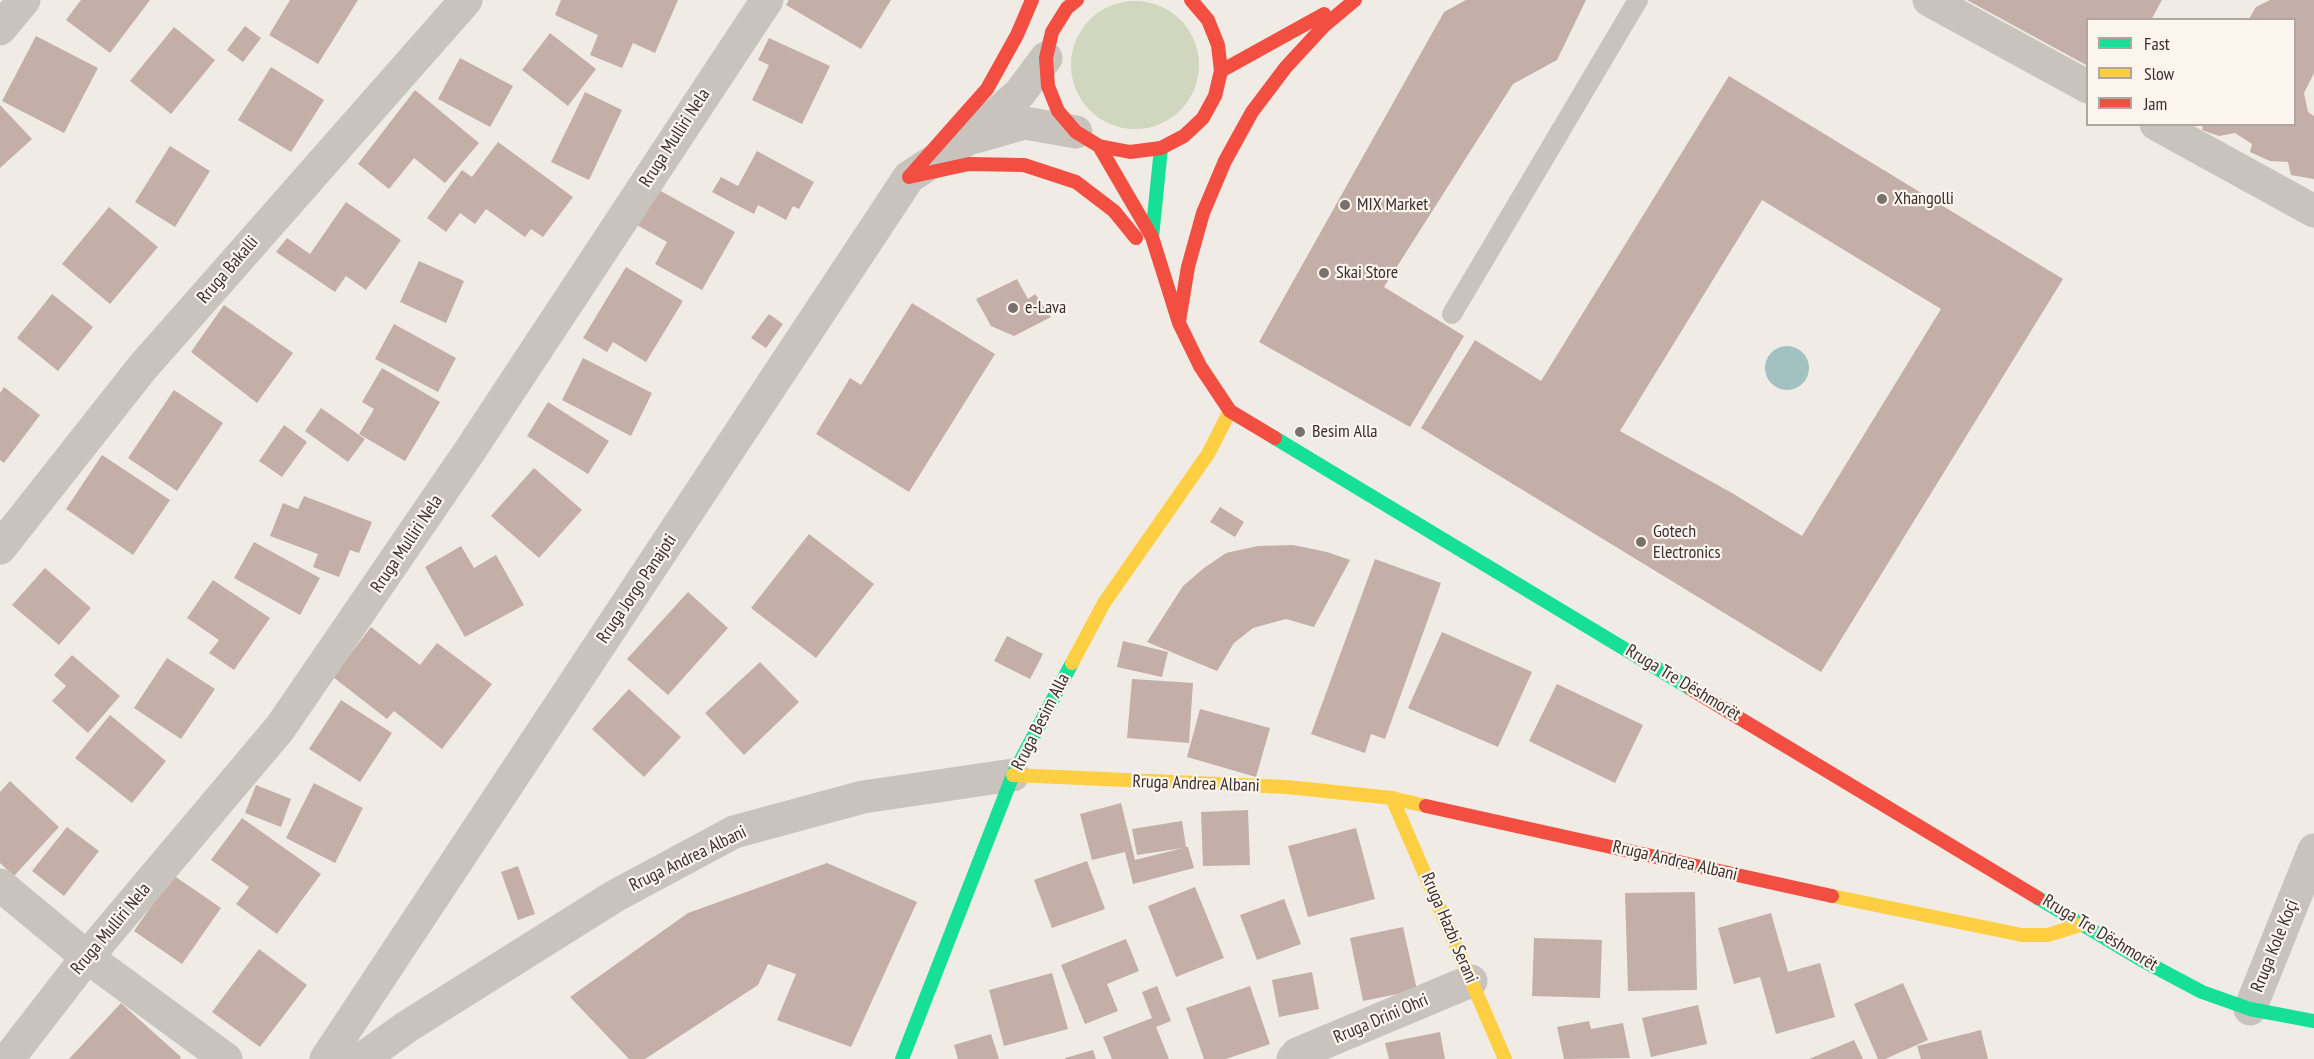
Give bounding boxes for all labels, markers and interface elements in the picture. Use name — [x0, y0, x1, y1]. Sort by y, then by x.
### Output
legend — [2086, 18, 2296, 126]
text: Fast — [2144, 32, 2170, 55]
text: Slow — [2144, 62, 2174, 85]
street label: Rruga Mulliri Nela — [635, 85, 715, 191]
text: Jam — [2144, 92, 2167, 115]
place label: Xhangolli — [1894, 188, 1954, 210]
marker: Xhangolli — [1875, 192, 1889, 206]
place label: MIX Market — [1357, 194, 1428, 216]
marker: MIX Market — [1338, 198, 1352, 212]
street label: Rruga Bakalli — [193, 232, 263, 308]
place label: Skai Store — [1336, 262, 1398, 284]
marker: Skai Store — [1317, 266, 1331, 280]
place label: e-Lava — [1025, 297, 1066, 319]
marker: e-Lava — [1006, 301, 1020, 315]
place label: Besim Alla — [1312, 421, 1378, 443]
marker: Besim Alla — [1293, 425, 1307, 439]
street label: Rruga Mulliri Nela — [366, 491, 448, 597]
place label: Gotech Electronics — [1653, 521, 1721, 564]
street label: Rruga Jorgo Panajoti — [593, 530, 681, 648]
marker: Gotech Electronics — [1634, 535, 1648, 549]
street label: Rruga Tre Dëshmorët — [1621, 640, 1745, 726]
street label: Rruga Besim Alla — [1007, 670, 1075, 774]
street label: Rruga Andrea Albani — [1132, 771, 1260, 797]
street label: Rruga Andrea Albani — [626, 821, 750, 897]
street label: Rruga Andrea Albani — [1611, 836, 1739, 886]
street label: Rruga Hazbi Serani — [1416, 869, 1482, 987]
street label: Rruga Mulliri Nela — [66, 879, 156, 979]
street label: Rruga Tre Dëshmorët — [2038, 890, 2162, 976]
street label: Rruga Kole Koçi — [2247, 897, 2303, 995]
street label: Rruga Drini Ohri — [1330, 989, 1432, 1049]

